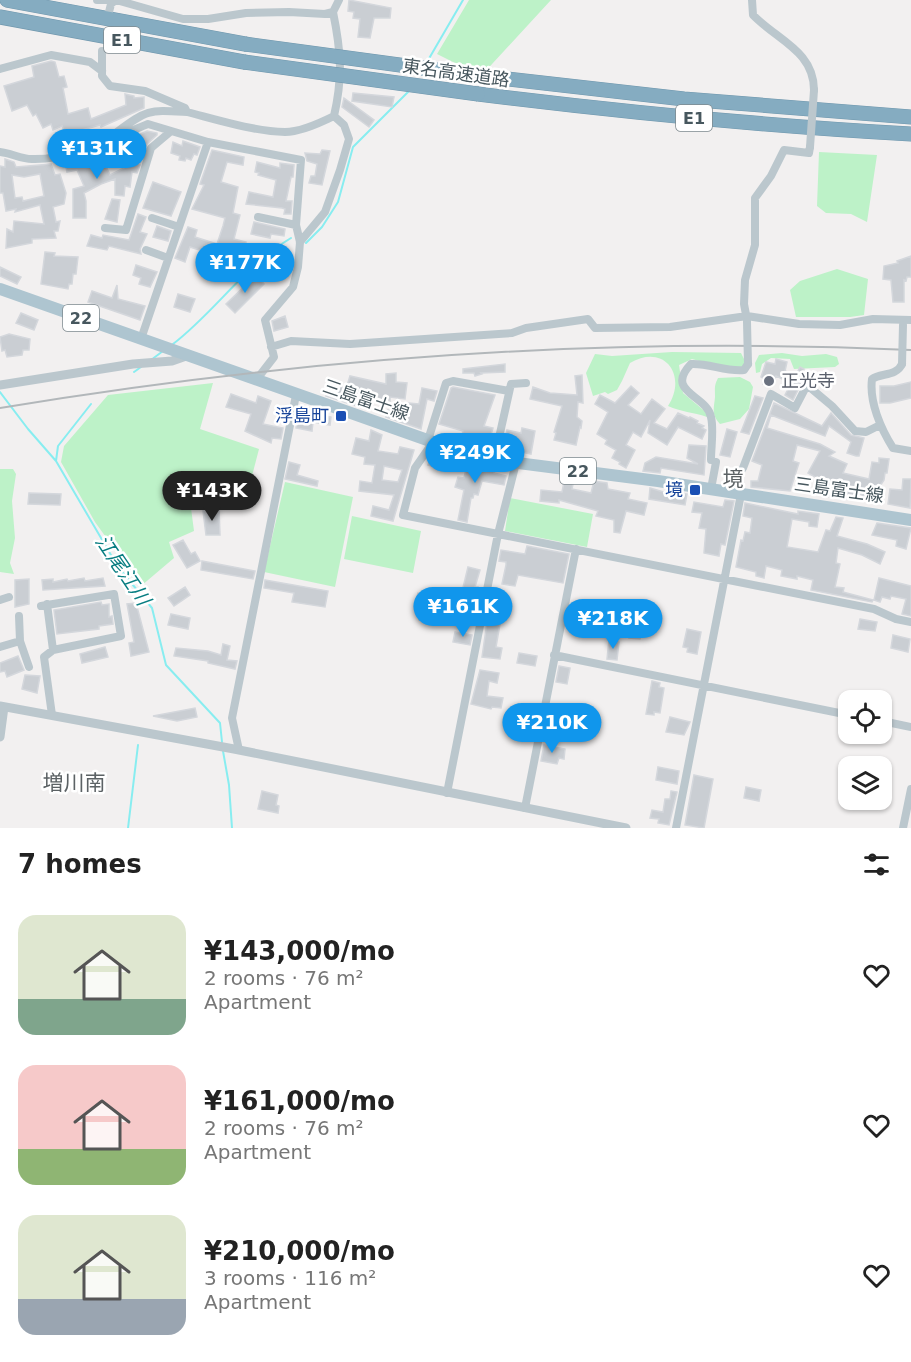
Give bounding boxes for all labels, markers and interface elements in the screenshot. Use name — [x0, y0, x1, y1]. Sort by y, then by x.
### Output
road number: E1 — [104, 27, 140, 53]
street label: 東名高速道路 — [401, 55, 511, 90]
road number: E1 — [676, 105, 712, 131]
pin: ¥131K — [55, 129, 139, 180]
text: ¥131K — [61, 136, 133, 160]
pin: ¥177K — [203, 243, 287, 294]
text: ¥177K — [209, 250, 281, 274]
road number: 22 — [63, 305, 99, 331]
place label: 正光寺 — [781, 370, 835, 391]
marker: 正光寺 — [762, 374, 776, 388]
street label: 三島富士線 — [320, 375, 412, 424]
place label: 浮島町 — [275, 405, 329, 426]
marker: 浮島町 — [334, 409, 348, 423]
pin: ¥249K — [433, 433, 517, 484]
text: ¥249K — [439, 440, 511, 464]
road number: 22 — [560, 458, 596, 484]
district label: 境 — [723, 467, 744, 491]
pin: ¥143K — [170, 471, 254, 522]
street label: 三島富士線 — [793, 473, 885, 506]
text: ¥143K — [176, 478, 248, 502]
place label: 境 — [665, 479, 683, 500]
marker: 境 — [688, 483, 702, 497]
water label: 江尾江川 — [91, 530, 156, 612]
pin: ¥161K — [421, 587, 505, 638]
text: ¥161K — [427, 594, 499, 618]
pin: ¥218K — [571, 599, 655, 650]
text: ¥218K — [577, 606, 649, 630]
map controls — [838, 690, 892, 810]
button: locate — [838, 690, 892, 744]
pin: ¥210K — [510, 703, 594, 754]
text: ¥210K — [516, 710, 588, 734]
button: layers — [838, 756, 892, 810]
district label: 増川南 — [43, 771, 106, 795]
icon: filters — [860, 848, 893, 881]
text: 7 homes — [18, 849, 142, 879]
text: ¥143,000/mo — [204, 936, 395, 966]
icon: home — [66, 939, 138, 1011]
icon: heart — [860, 959, 893, 992]
text: 2 rooms · 76 m² — [204, 966, 364, 990]
text: Apartment — [204, 990, 311, 1014]
text: ¥161,000/mo — [204, 1086, 395, 1116]
icon: home — [66, 1089, 138, 1161]
icon: heart — [860, 1109, 893, 1142]
text: 2 rooms · 76 m² — [204, 1116, 364, 1140]
text: Apartment — [204, 1140, 311, 1164]
text: ¥210,000/mo — [204, 1236, 395, 1266]
icon: home — [66, 1239, 138, 1311]
icon: heart — [860, 1259, 893, 1292]
text: 3 rooms · 116 m² — [204, 1266, 376, 1290]
text: Apartment — [204, 1290, 311, 1314]

